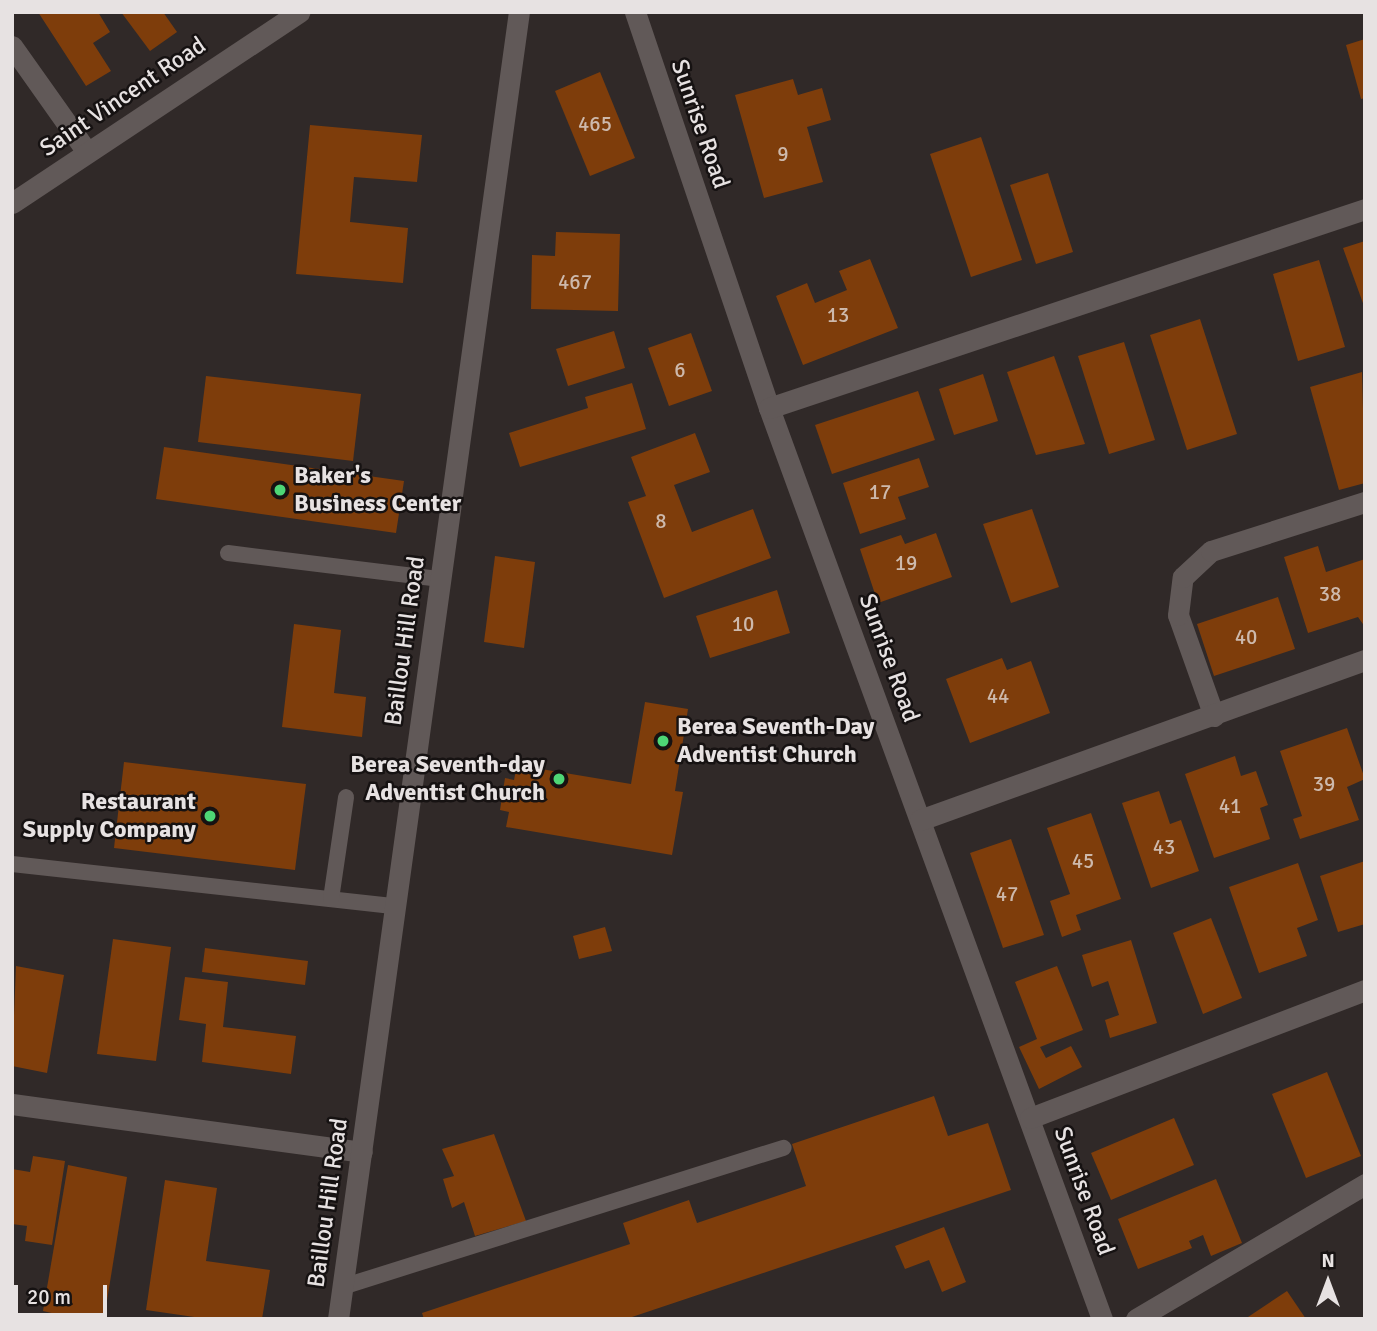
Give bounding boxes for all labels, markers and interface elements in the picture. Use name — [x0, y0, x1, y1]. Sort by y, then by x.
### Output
street label: Saint Vincent Road — [35, 31, 211, 163]
street label: Sunrise Road — [664, 56, 736, 192]
house number: 465 — [578, 111, 612, 137]
house number: 9 — [777, 141, 789, 167]
house number: 467 — [558, 269, 592, 295]
house number: 13 — [827, 302, 849, 328]
house number: 6 — [674, 357, 686, 383]
place label: Baker's Business Center — [294, 462, 461, 518]
house number: 17 — [869, 479, 891, 505]
marker: Baker's Business Center — [272, 482, 288, 498]
house number: 8 — [655, 508, 667, 534]
house number: 19 — [895, 550, 917, 576]
street label: Baillou Hill Road — [379, 554, 431, 728]
house number: 38 — [1319, 581, 1341, 607]
street label: Sunrise Road — [852, 590, 926, 726]
house number: 10 — [732, 611, 754, 637]
house number: 40 — [1235, 624, 1257, 650]
house number: 44 — [987, 683, 1009, 709]
place label: Berea Seventh-Day Adventist Church — [677, 713, 874, 769]
marker: Berea Seventh-Day Adventist Church — [655, 733, 671, 749]
place label: Berea Seventh-day Adventist Church — [350, 751, 545, 807]
marker: Berea Seventh-day Adventist Church — [551, 771, 567, 787]
house number: 39 — [1313, 771, 1335, 797]
place label: Restaurant Supply Company — [23, 788, 196, 844]
house number: 41 — [1219, 793, 1241, 819]
marker: Restaurant Supply Company — [202, 808, 218, 824]
house number: 43 — [1153, 834, 1175, 860]
house number: 45 — [1072, 848, 1094, 874]
house number: 47 — [996, 881, 1018, 907]
street label: Baillou Hill Road — [302, 1116, 354, 1290]
street label: Sunrise Road — [1047, 1123, 1121, 1259]
north arrow — [1293, 1247, 1363, 1317]
text: N — [1321, 1249, 1335, 1273]
scale bar — [18, 1272, 110, 1316]
text: 20 m — [27, 1284, 71, 1310]

